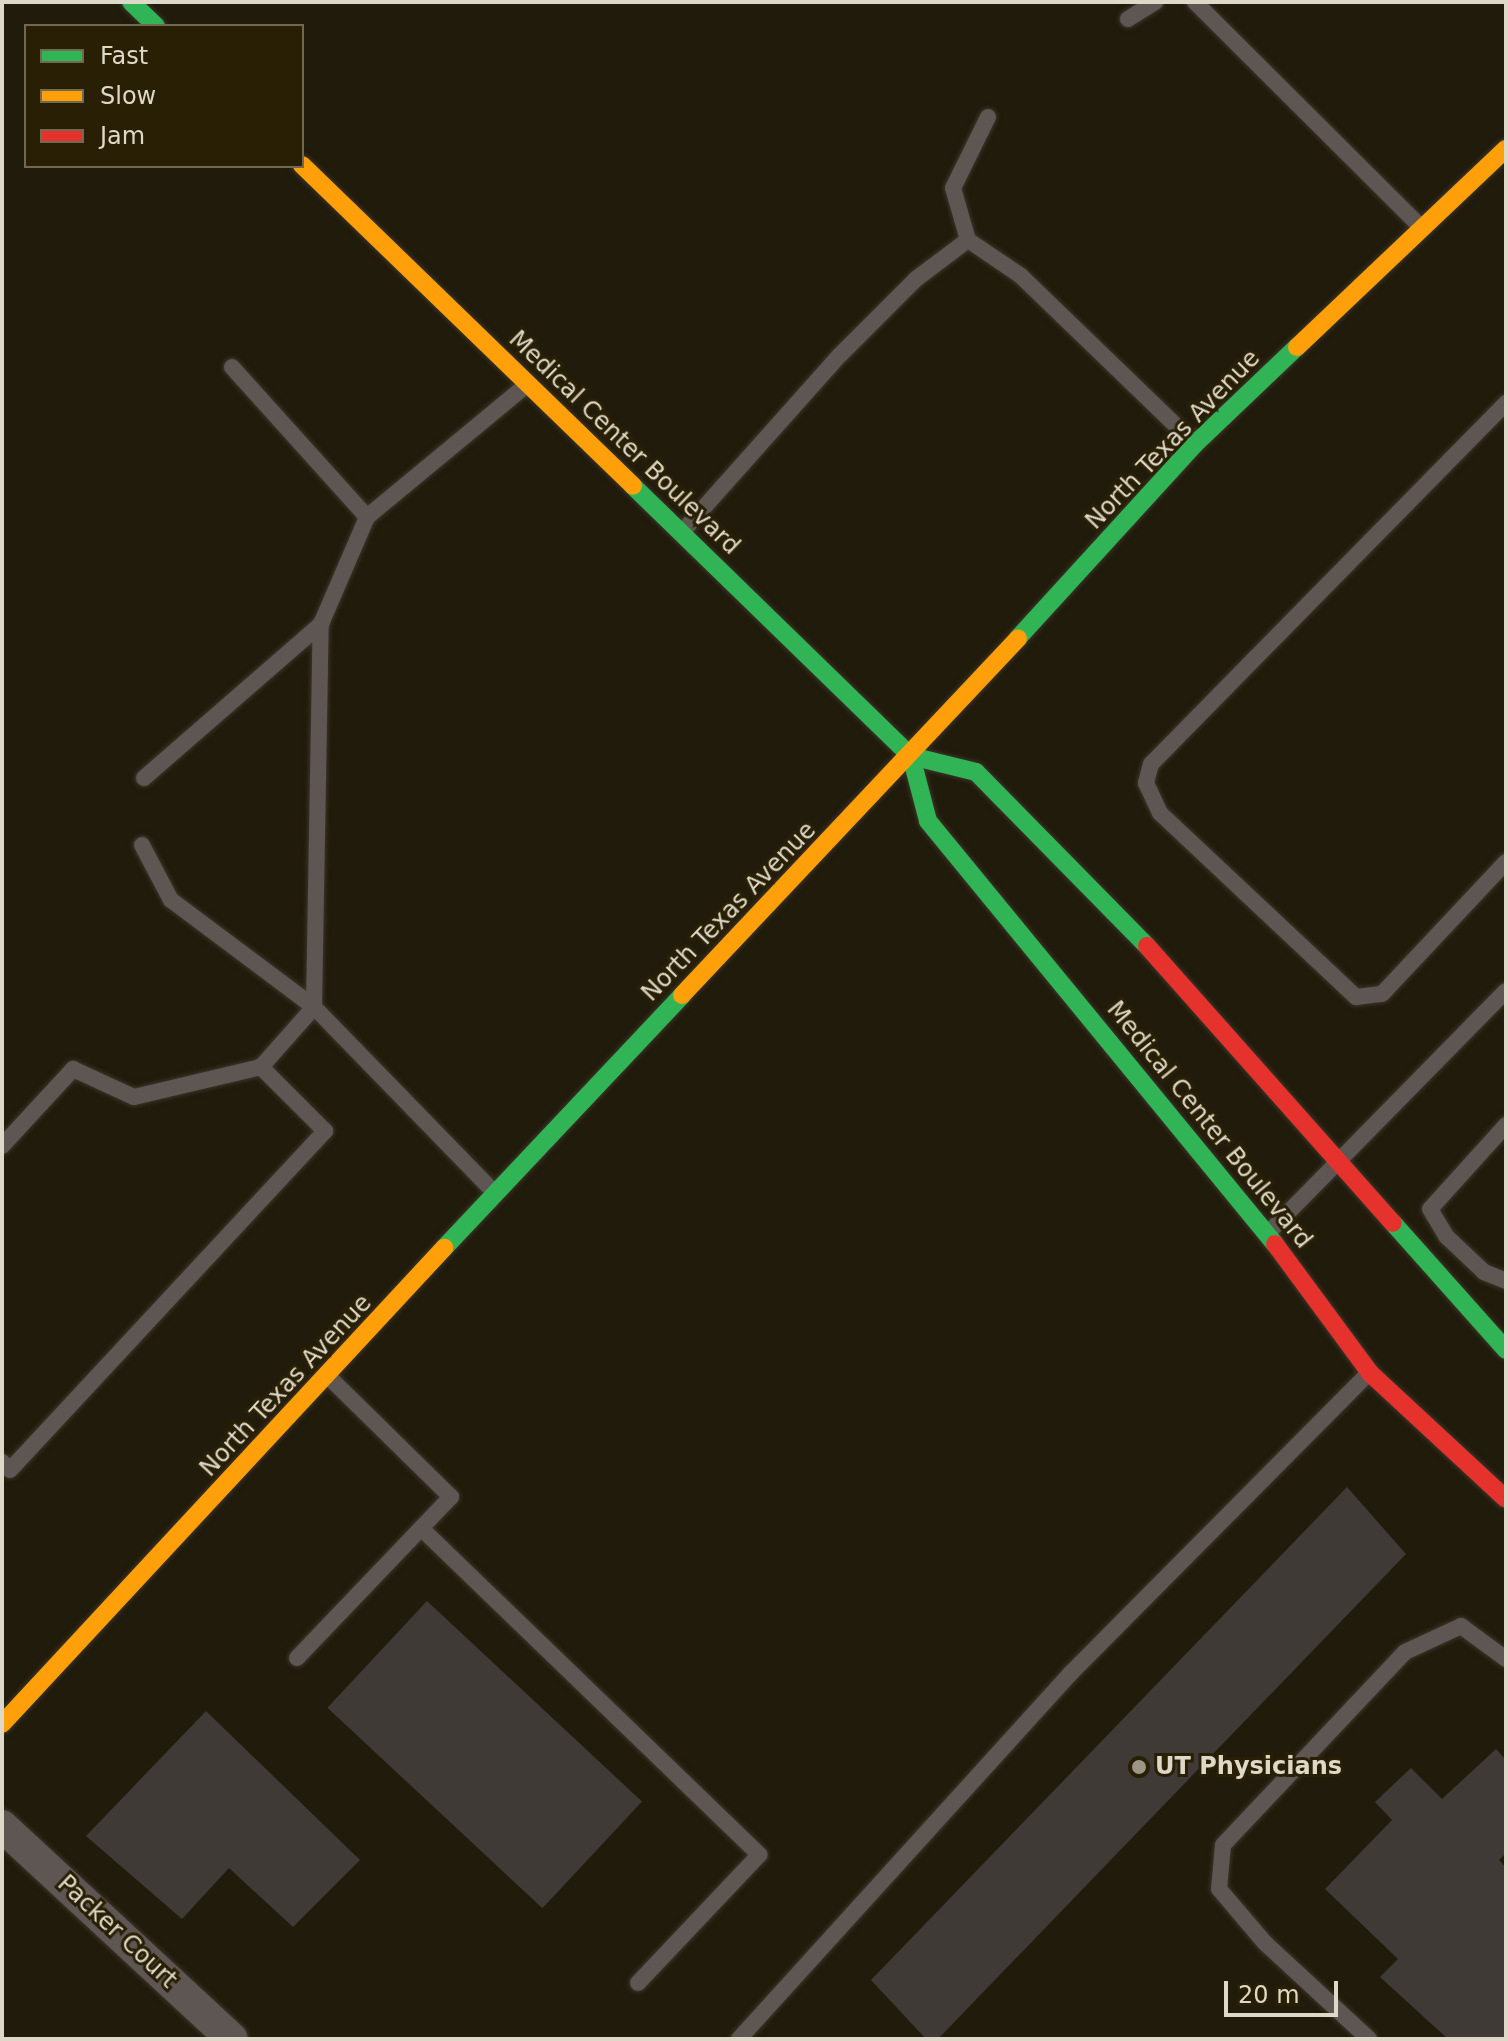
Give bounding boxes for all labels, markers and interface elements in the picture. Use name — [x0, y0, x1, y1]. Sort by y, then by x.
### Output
legend — [24, 24, 304, 168]
text: Fast — [100, 42, 148, 70]
text: Slow — [100, 82, 156, 110]
text: Jam — [100, 122, 145, 150]
street label: Medical Center Boulevard — [503, 325, 745, 561]
street label: North Texas Avenue — [1080, 344, 1266, 536]
street label: North Texas Avenue — [636, 816, 822, 1008]
street label: Medical Center Boulevard — [1100, 996, 1318, 1254]
street label: North Texas Avenue — [194, 1289, 378, 1483]
place label: UT Physicians — [1155, 1753, 1342, 1781]
marker: UT Physicians — [1130, 1758, 1148, 1776]
street label: Packer Court — [51, 1869, 183, 1995]
scale bar — [1228, 1965, 1342, 2015]
text: 20 m — [1238, 1981, 1300, 2009]

